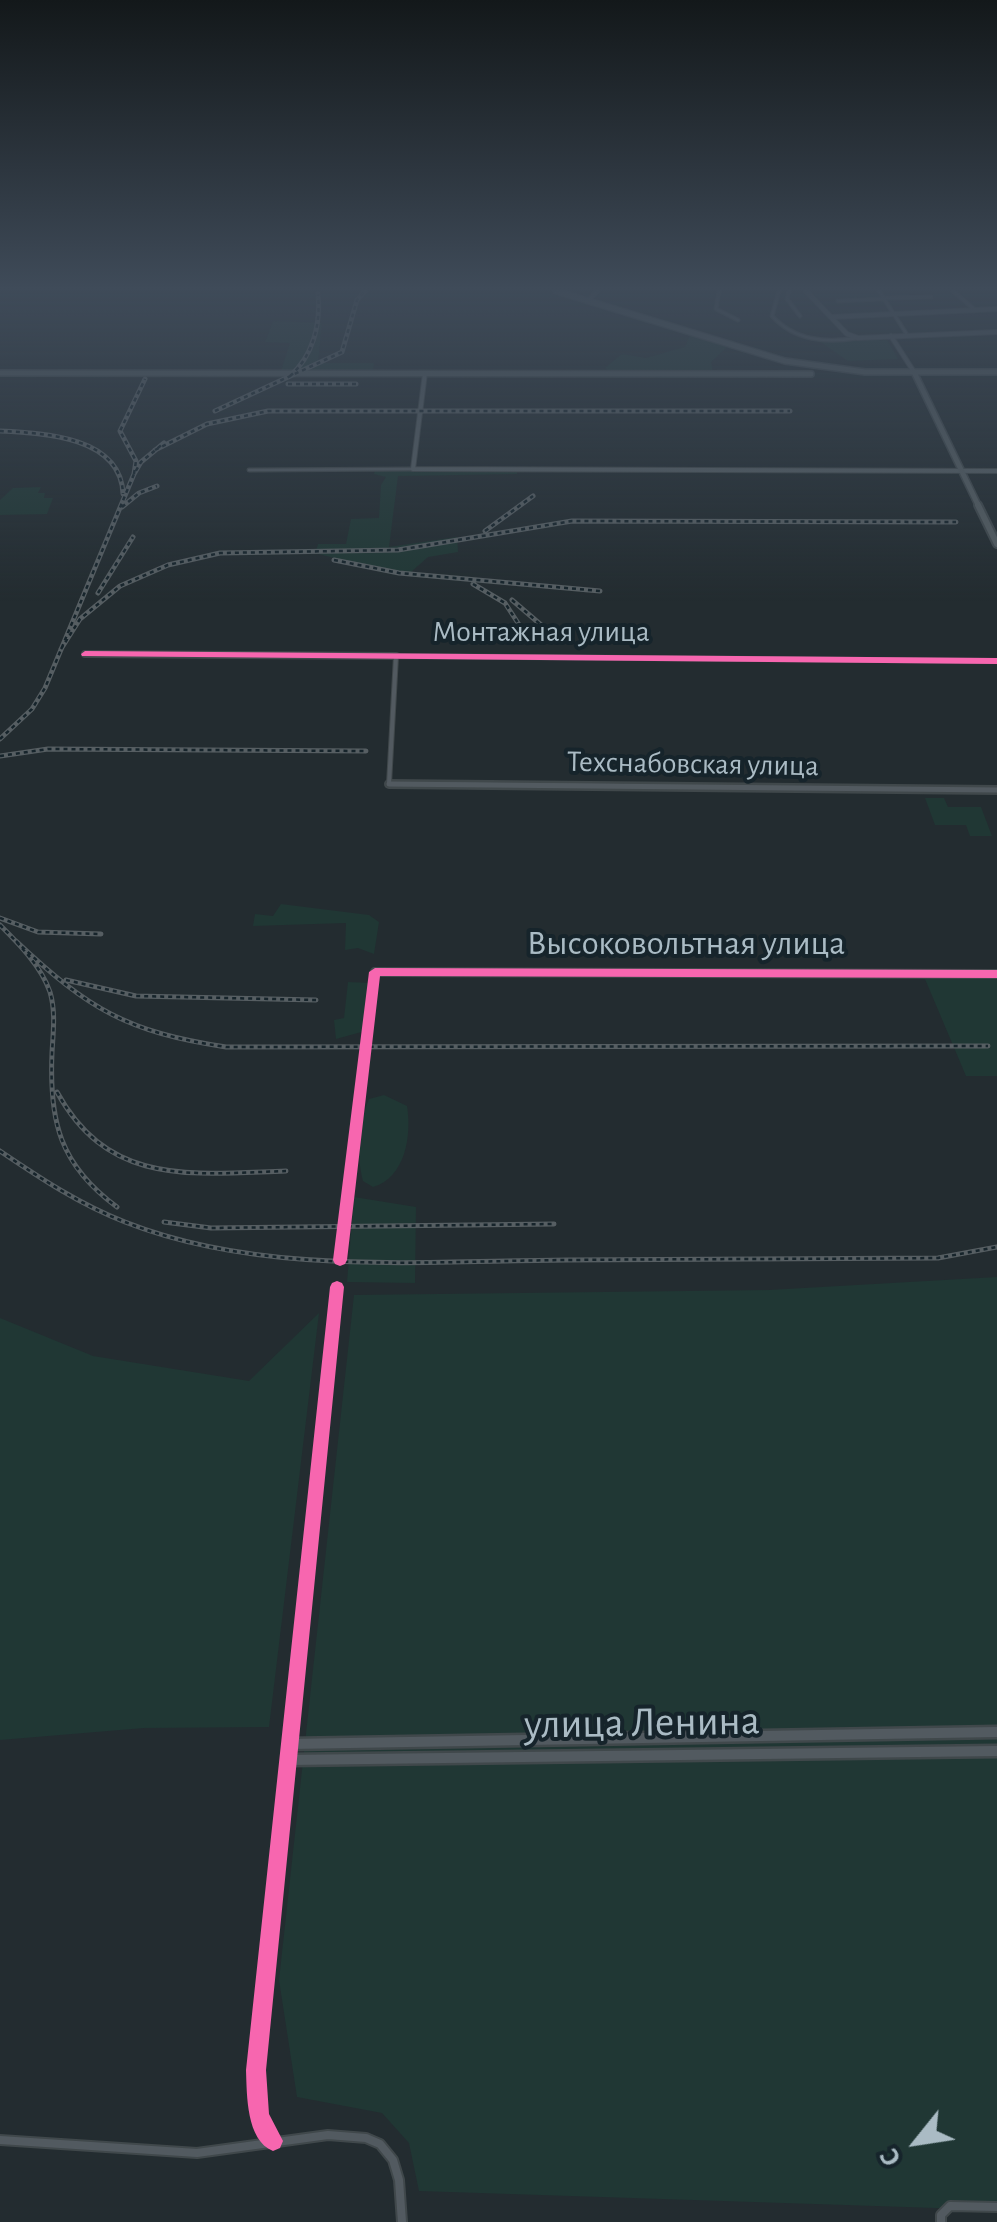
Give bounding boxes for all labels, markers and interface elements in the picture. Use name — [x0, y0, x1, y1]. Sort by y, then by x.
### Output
street label: Монтажная улица — [432, 614, 650, 650]
street label: Техснабовская улица — [567, 744, 819, 784]
street label: Высоковольтная улица — [527, 922, 845, 964]
street label: улица Ленина — [524, 1696, 760, 1750]
north arrow — [867, 2092, 967, 2192]
text: С — [875, 2143, 907, 2171]

